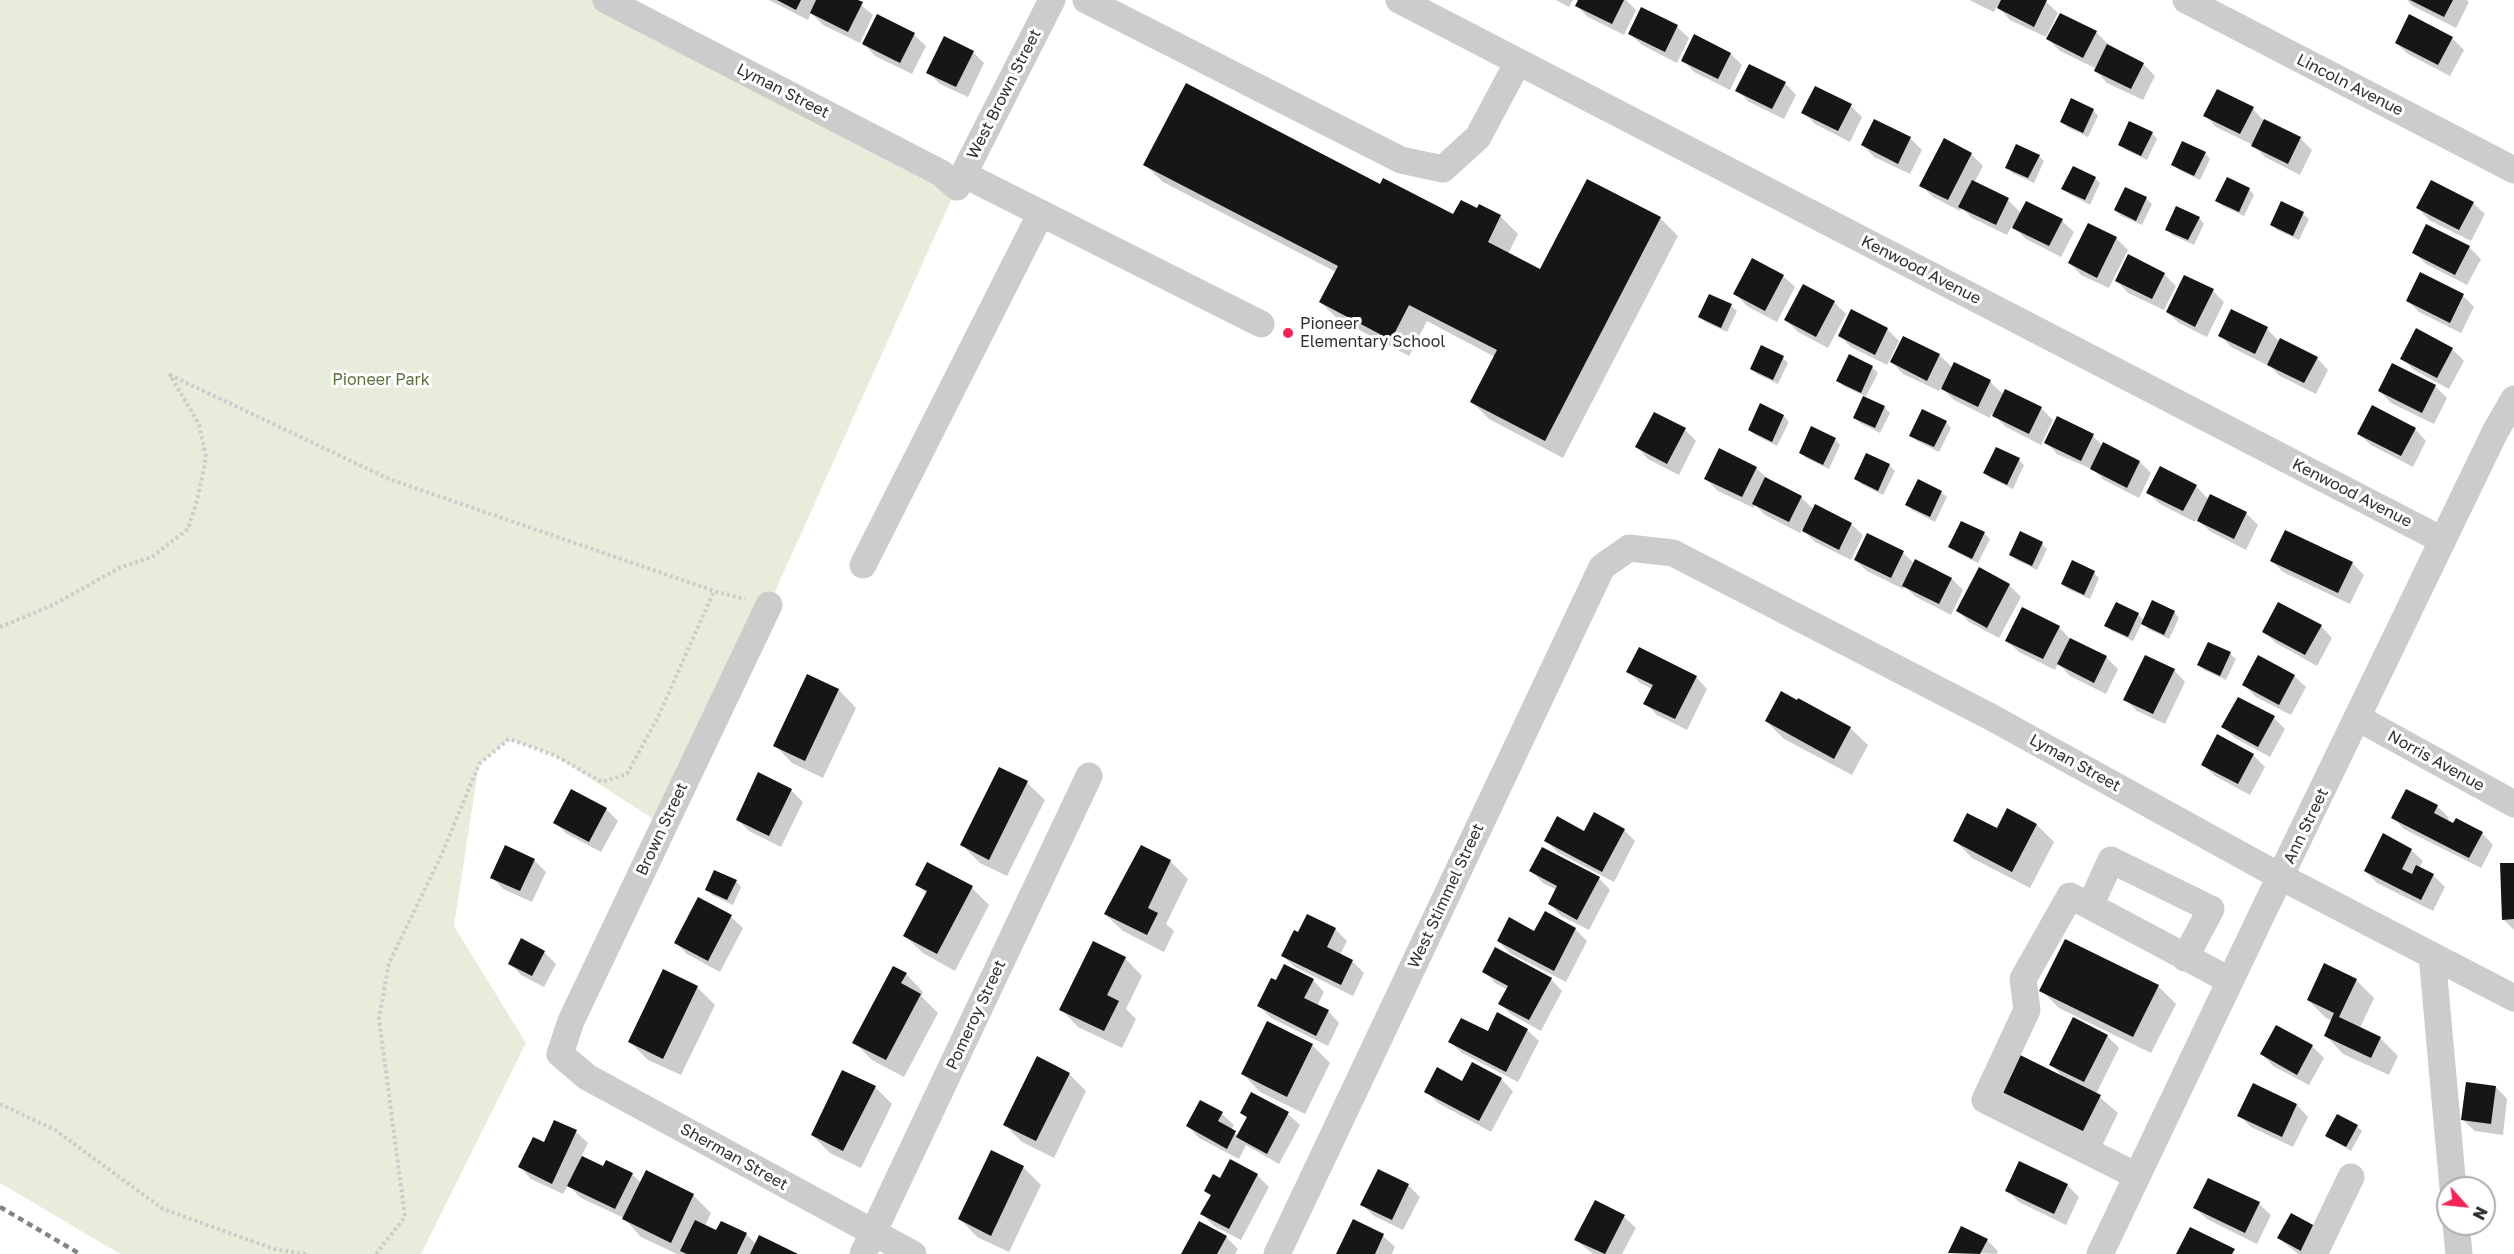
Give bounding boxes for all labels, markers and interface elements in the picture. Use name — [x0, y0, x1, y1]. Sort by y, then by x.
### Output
street label: West Brown Street — [963, 26, 1045, 162]
street label: Lincoln Avenue — [2294, 50, 2406, 120]
street label: Lyman Street — [734, 59, 832, 123]
street label: Kenwood Avenue — [1858, 231, 1984, 309]
place label: Pioneer Elementary School — [1300, 314, 1445, 352]
marker: Pioneer Elementary School — [1281, 326, 1295, 340]
park label: Pioneer Park — [332, 370, 430, 390]
street label: Kenwood Avenue — [2289, 454, 2415, 532]
street label: Norris Avenue — [2384, 727, 2488, 795]
street label: Lyman Street — [2026, 730, 2124, 796]
street label: Brown Street — [632, 779, 692, 879]
street label: Ann Street — [2279, 785, 2333, 867]
street label: West Stimmel Street — [1404, 821, 1488, 971]
street label: Pomeroy Street — [942, 957, 1010, 1073]
street label: Sherman Street — [677, 1120, 791, 1194]
north arrow — [2436, 1176, 2496, 1236]
text: N — [2469, 1203, 2492, 1223]

